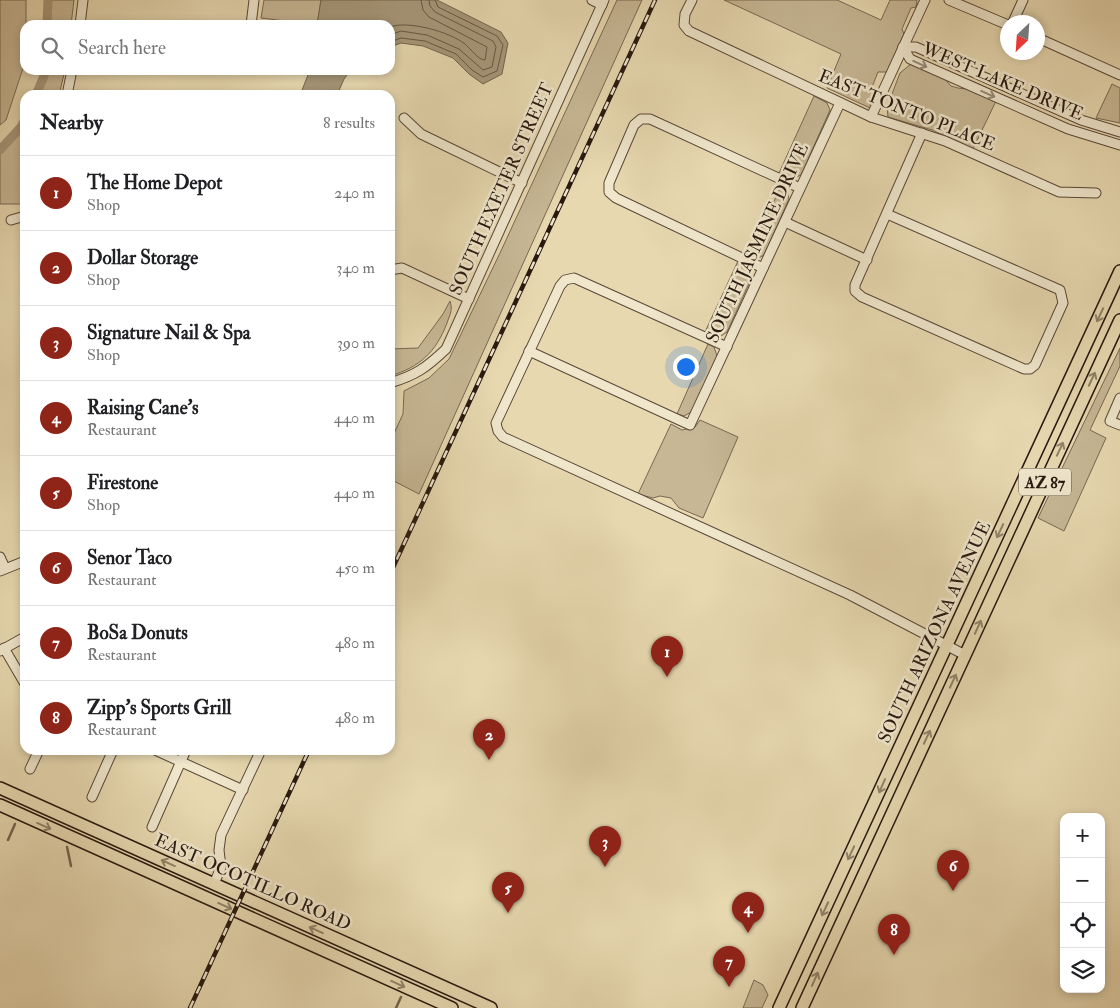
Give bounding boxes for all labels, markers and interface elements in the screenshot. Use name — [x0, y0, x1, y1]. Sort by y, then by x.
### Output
north arrow — [1000, 15, 1045, 60]
search box — [20, 20, 395, 75]
icon: search — [38, 34, 66, 62]
text: Search here — [78, 36, 166, 60]
street label: WEST LAKE DRIVE — [918, 37, 1087, 126]
one-way arrow — [912, 59, 927, 69]
street label: EAST TONTO PLACE — [815, 64, 999, 156]
street label: SOUTH EXETER STREET — [444, 79, 559, 299]
one-way arrow — [980, 89, 995, 99]
text: Nearby — [40, 109, 103, 136]
text: 8 results — [323, 113, 375, 133]
street label: SOUTH JASMINE DRIVE — [701, 140, 814, 347]
text: The Home Depot — [87, 171, 222, 195]
text: 1 — [53, 183, 59, 203]
text: 240 m — [334, 183, 375, 203]
text: Shop — [87, 195, 120, 215]
text: Dollar Storage — [87, 246, 198, 270]
text: 2 — [52, 258, 60, 278]
text: 340 m — [336, 258, 375, 278]
text: Shop — [87, 270, 120, 290]
one-way arrow — [1094, 307, 1104, 322]
text: Signature Nail & Spa — [87, 321, 251, 345]
text: 3 — [53, 333, 59, 353]
text: 390 m — [337, 333, 375, 353]
text: Shop — [87, 345, 120, 365]
your location — [673, 354, 699, 380]
one-way arrow — [1088, 372, 1098, 387]
text: Raising Cane's — [87, 396, 199, 420]
text: 4 — [52, 408, 60, 428]
text: 440 m — [334, 408, 375, 428]
text: Restaurant — [87, 420, 156, 440]
one-way arrow — [1056, 442, 1065, 457]
road number: AZ 87 — [1019, 468, 1071, 496]
text: Firestone — [87, 471, 158, 495]
text: 5 — [52, 483, 60, 503]
text: 440 m — [334, 483, 375, 503]
text: Shop — [87, 495, 120, 515]
street label: SOUTH ARIZONA AVENUE — [873, 518, 996, 747]
one-way arrow — [994, 523, 1004, 538]
text: Senor Taco — [87, 546, 172, 570]
text: 6 — [52, 558, 60, 578]
text: 450 m — [336, 558, 375, 578]
text: Restaurant — [87, 570, 156, 590]
one-way arrow — [974, 620, 984, 635]
text: BoSa Donuts — [87, 621, 188, 645]
text: 7 — [52, 633, 60, 653]
text: 480 m — [335, 633, 375, 653]
pin: 1 — [651, 636, 683, 677]
text: Restaurant — [87, 645, 156, 665]
one-way arrow — [948, 674, 958, 689]
text: Zipp's Sports Grill — [87, 696, 231, 720]
text: 8 — [52, 708, 60, 728]
text: 480 m — [335, 708, 375, 728]
pin: 2 — [473, 719, 505, 760]
text: Restaurant — [87, 720, 156, 740]
one-way arrow — [923, 730, 932, 745]
one-way arrow — [876, 778, 886, 793]
map controls — [1060, 813, 1105, 993]
button: + — [1060, 813, 1105, 858]
one-way arrow — [36, 821, 51, 831]
pin: 3 — [589, 826, 621, 867]
street label: EAST OCOTILLO ROAD — [151, 829, 354, 936]
one-way arrow — [846, 845, 855, 860]
pin: 6 — [937, 850, 969, 891]
one-way arrow — [161, 858, 176, 868]
button: − — [1060, 858, 1105, 903]
pin: 5 — [492, 872, 524, 913]
pin: 4 — [732, 892, 764, 933]
one-way arrow — [820, 901, 830, 916]
one-way arrow — [217, 902, 232, 912]
button: locate — [1060, 903, 1105, 948]
pin: 8 — [878, 914, 910, 955]
one-way arrow — [309, 924, 324, 934]
pin: 7 — [713, 946, 745, 987]
button: layers — [1060, 948, 1105, 993]
one-way arrow — [811, 972, 821, 987]
one-way arrow — [390, 980, 405, 989]

